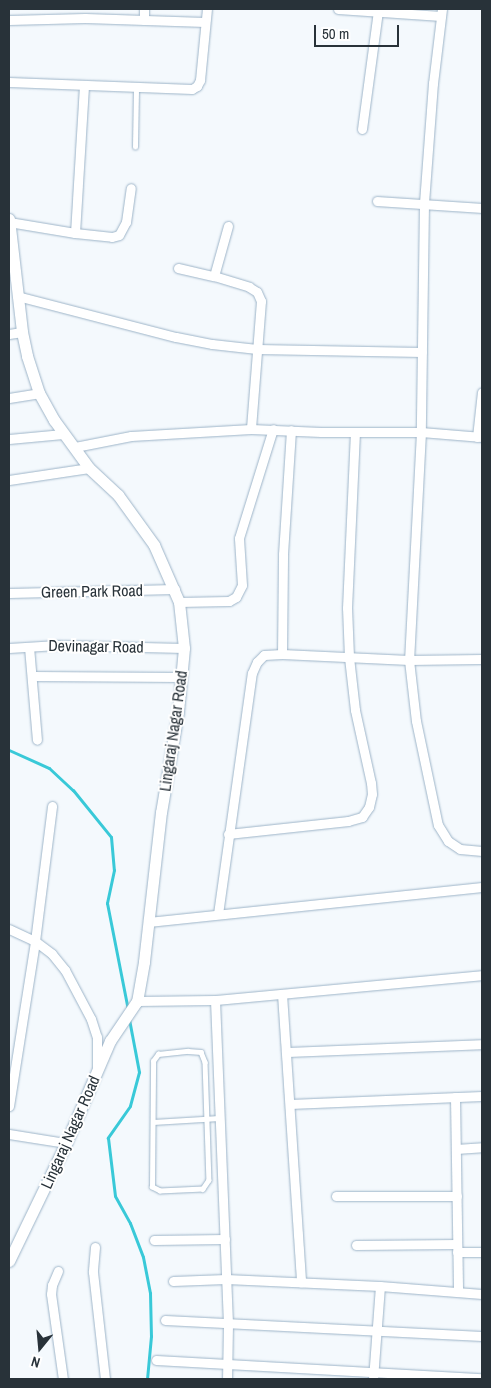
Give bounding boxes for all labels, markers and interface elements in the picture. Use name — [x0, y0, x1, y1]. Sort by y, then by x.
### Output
scale bar — [316, 15, 401, 47]
text: 50 m — [322, 23, 349, 44]
street label: Green Park Road — [41, 581, 143, 601]
street label: Devinagar Road — [48, 636, 144, 656]
street label: Lingaraj Nagar Road — [155, 669, 191, 793]
street label: Lingaraj Nagar Road — [36, 1072, 104, 1192]
north arrow — [15, 1323, 65, 1373]
text: N — [29, 1353, 42, 1372]

